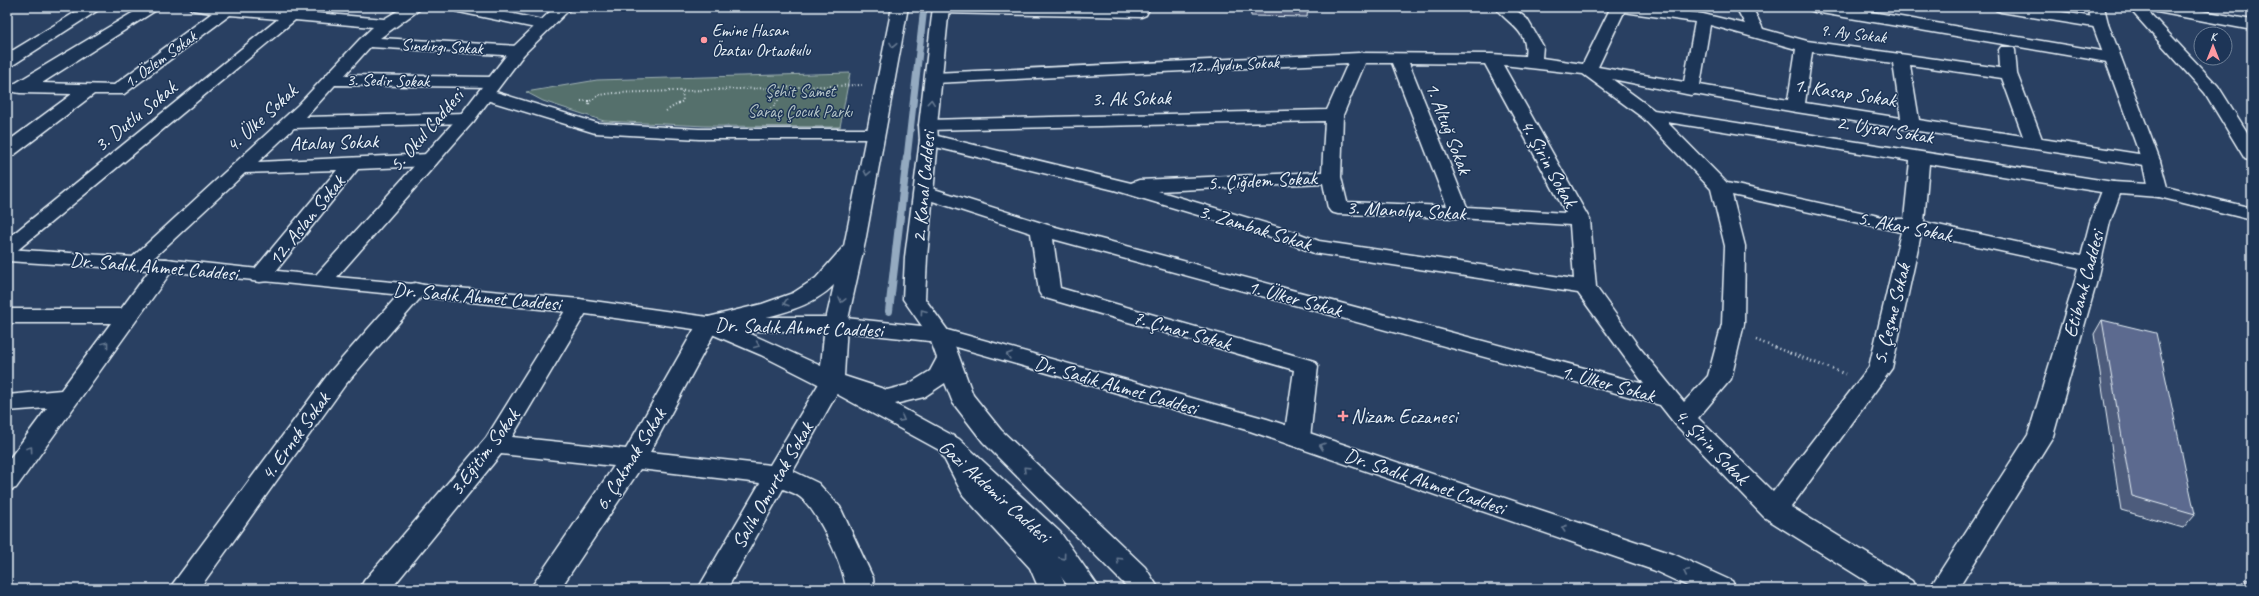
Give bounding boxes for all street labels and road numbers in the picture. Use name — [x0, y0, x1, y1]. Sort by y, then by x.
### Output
street label: 9. Ay Sokak — [1819, 19, 1889, 48]
street label: 1. Özlem Sokak — [120, 25, 202, 93]
street label: Sındırgı Sokak — [401, 34, 485, 59]
street label: 12. Aydın Sokak — [1187, 52, 1281, 77]
street label: 3. Sedir Sokak — [346, 69, 431, 92]
street label: 1. Kasap Sokak — [1792, 72, 1899, 113]
street label: 3. Dutlu Sokak — [89, 74, 183, 157]
street label: 4. Ülke Sokak — [220, 78, 304, 158]
street label: 1. Altuğ Sokak — [1420, 79, 1478, 179]
street label: 5. Okul Caddesi — [384, 82, 471, 177]
street label: 3. Ak Sokak — [1091, 85, 1173, 112]
street label: 2. Uysal Sokak — [1835, 109, 1937, 150]
street label: 4. Şirin Sokak — [1514, 115, 1584, 213]
street label: Atalay Sokak — [289, 128, 380, 157]
street label: 2. Kanal Caddesi — [906, 128, 941, 244]
street label: 5. Çiğdem Sokak — [1207, 165, 1319, 196]
street label: 12. Aslan Sokak — [262, 169, 351, 271]
street label: 3. Manolya Sokak — [1346, 195, 1468, 226]
street label: 3. Zambak Sokak — [1195, 198, 1316, 257]
street label: 5. Akar Sokak — [1856, 205, 1956, 248]
street label: Etibank Caddesi — [2057, 226, 2110, 340]
street label: Dr. Sadık Ahmet Caddesi — [69, 247, 241, 286]
street label: 5. Çeşme Sokak — [1867, 260, 1916, 367]
street label: 1. Ülker Sokak — [1245, 274, 1346, 323]
street label: Dr. Sadık Ahmet Caddesi — [392, 277, 564, 316]
street label: 7. Çınar Sokak — [1130, 305, 1235, 357]
street label: Dr. Sadık Ahmet Caddesi — [714, 312, 886, 343]
street label: Dr. Sadık Ahmet Caddesi — [1032, 350, 1202, 421]
street label: 1. Ülker Sokak — [1558, 359, 1659, 408]
street label: 4. Ernek Sokak — [255, 386, 337, 485]
street label: 6. Çakmak Sokak — [589, 402, 673, 515]
street label: 3.Eğitim Sokak — [444, 403, 526, 501]
street label: 4. Şirin Sokak — [1669, 403, 1755, 491]
street label: Salih Omurtak Sokak — [726, 416, 820, 553]
street label: Gazi Akdemir Caddesi — [933, 434, 1058, 550]
street label: Dr. Sadık Ahmet Caddesi — [1341, 442, 1511, 521]

